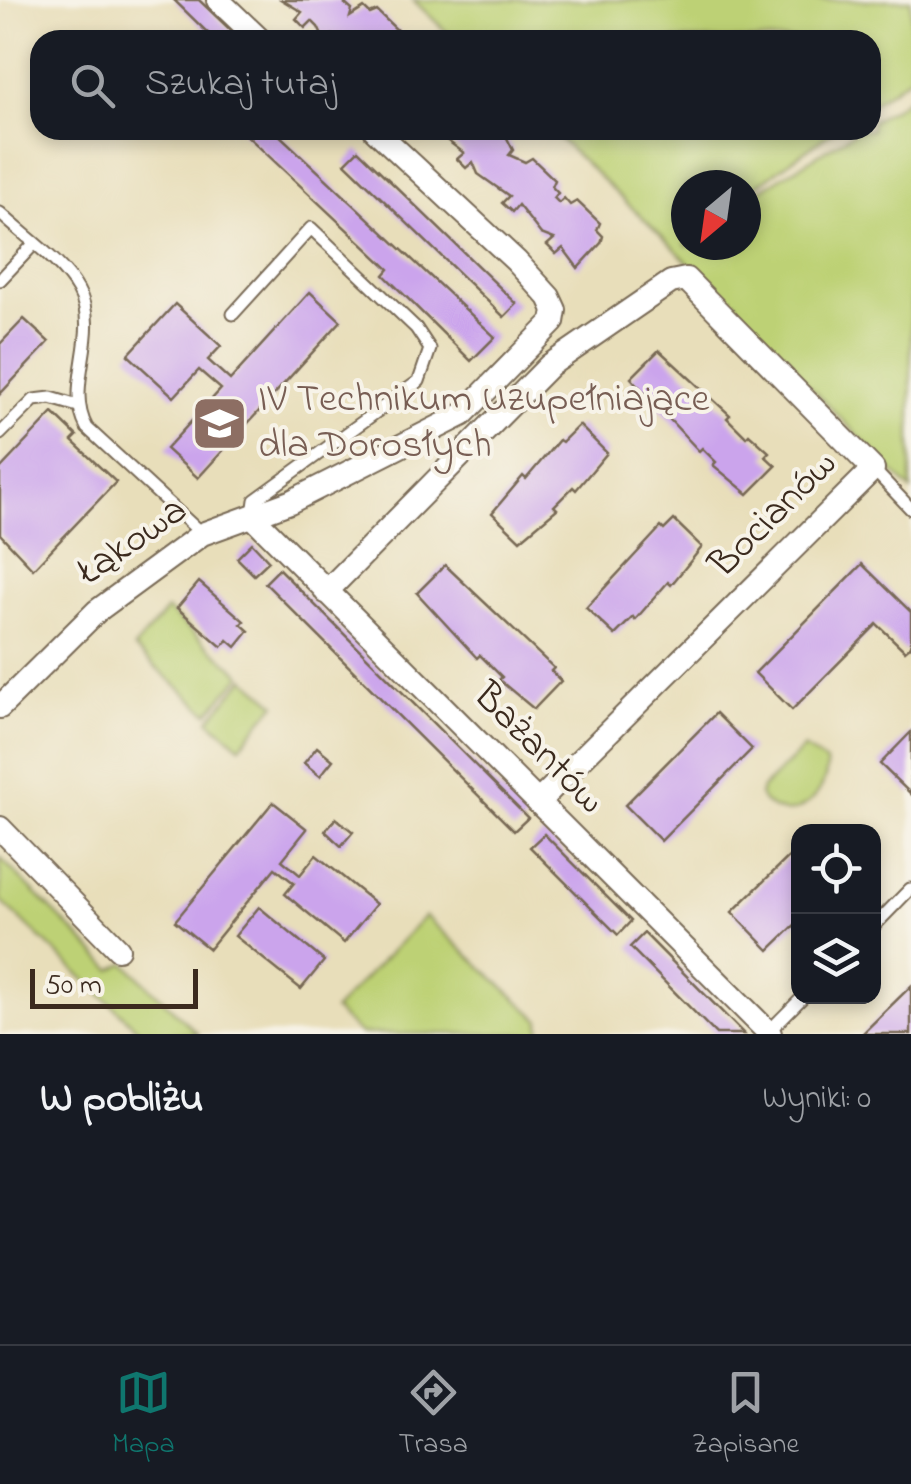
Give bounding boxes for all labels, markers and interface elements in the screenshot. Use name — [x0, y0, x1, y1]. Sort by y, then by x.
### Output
search box — [30, 30, 881, 140]
text: Szukaj tutaj — [145, 57, 336, 113]
icon: search — [65, 58, 120, 113]
north arrow — [671, 170, 761, 260]
place label: IV Technikum Uzupełniające dla Dorosłych — [258, 371, 709, 476]
school or university icon: IV Technikum Uzupełniające dla Dorosłych — [189, 393, 249, 453]
street label: Bocianów — [695, 437, 852, 594]
street label: Łąkowa — [65, 483, 200, 602]
street label: Bażantów — [457, 668, 618, 829]
map controls — [791, 824, 881, 1004]
button: locate — [791, 824, 881, 914]
button: layers — [791, 914, 881, 1004]
scale bar — [30, 964, 198, 1008]
text: 50 m — [45, 966, 102, 1007]
text: W pobliżu — [40, 1069, 204, 1130]
text: Wyniki: 0 — [763, 1076, 871, 1123]
tab: Mapa — [112, 1365, 175, 1466]
tab: Trasa — [399, 1365, 468, 1466]
tab: Zapisane — [692, 1365, 799, 1466]

